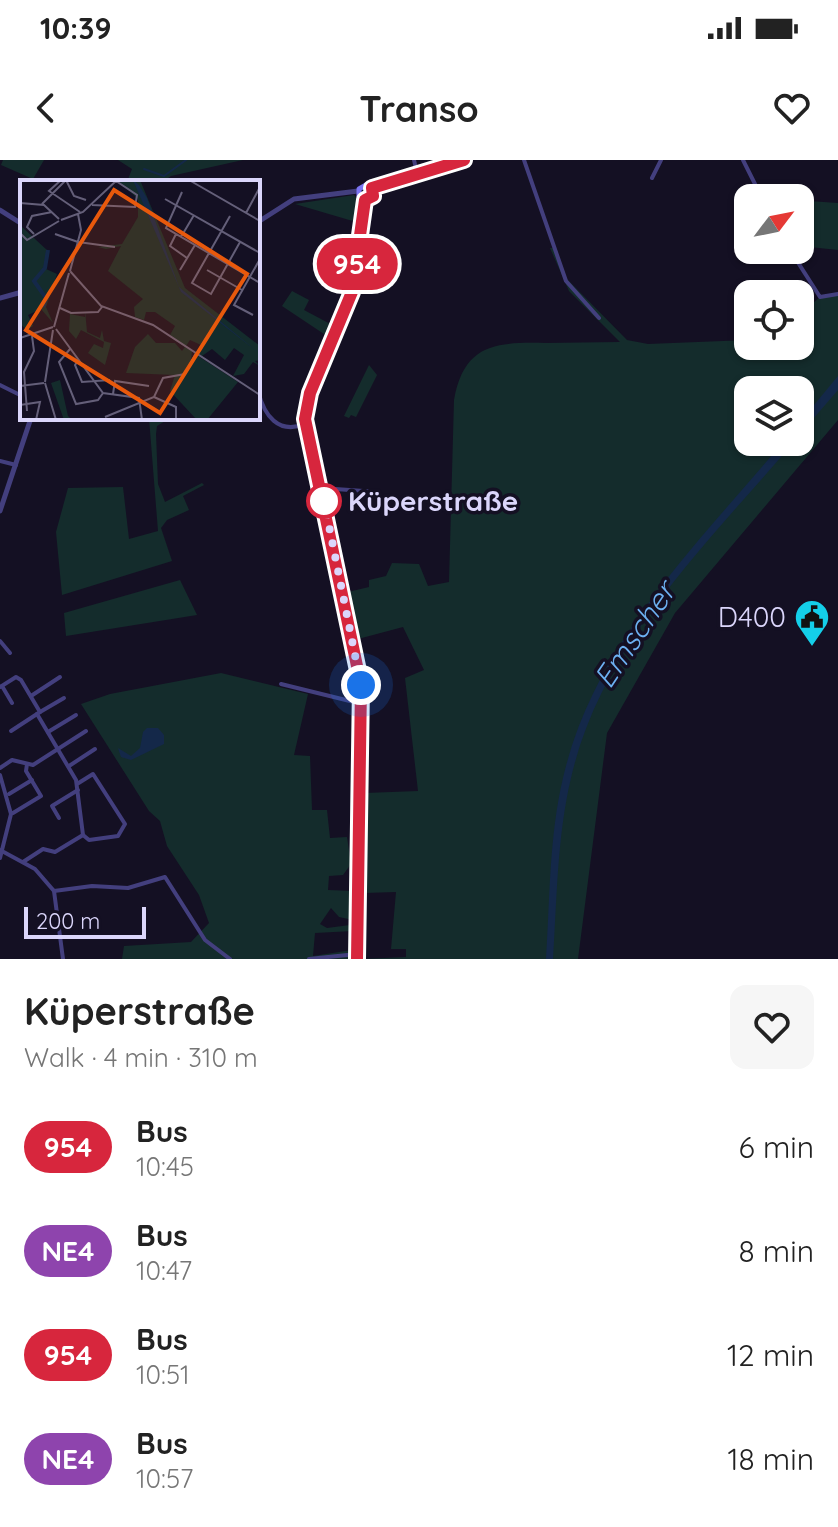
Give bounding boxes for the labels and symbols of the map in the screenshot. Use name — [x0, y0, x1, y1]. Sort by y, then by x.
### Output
inset map — [20, 180, 260, 420]
north arrow — [734, 184, 814, 264]
line badge: 954 — [311, 238, 403, 290]
place label: Küperstraße — [348, 483, 518, 518]
marker: Küperstraße — [307, 484, 341, 518]
water label: Emscher — [585, 571, 685, 695]
public building icon: D400 — [793, 598, 831, 648]
place label: D400 — [718, 599, 786, 634]
your location — [341, 665, 381, 705]
scale bar — [24, 903, 146, 939]

